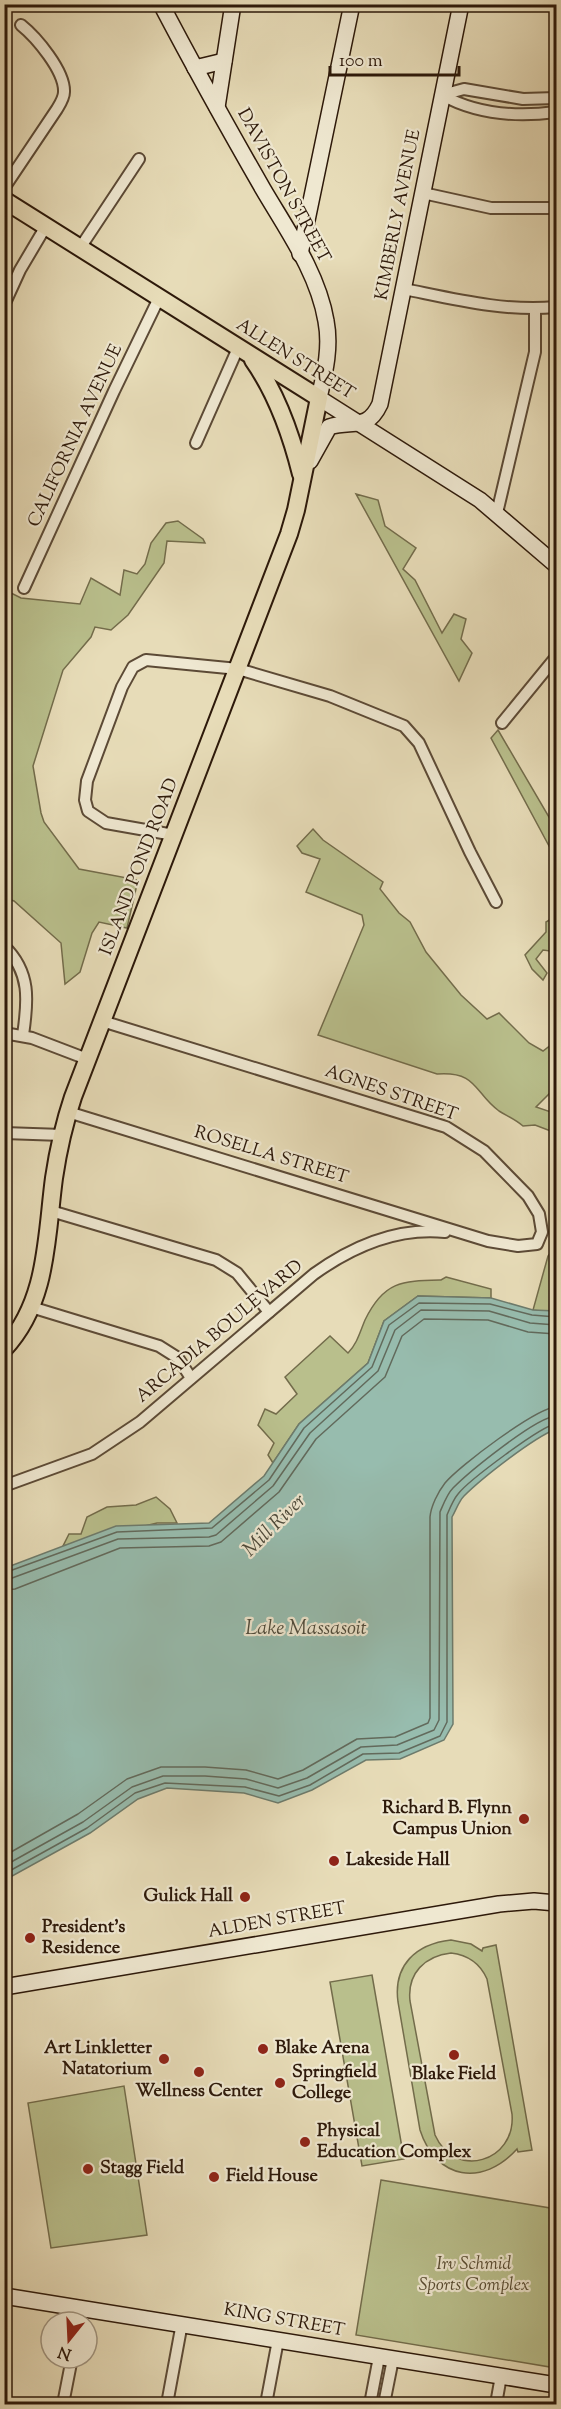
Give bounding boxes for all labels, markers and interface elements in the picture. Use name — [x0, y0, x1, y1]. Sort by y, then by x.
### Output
scale bar — [330, 39, 459, 77]
text: 100 m — [339, 49, 383, 75]
street label: DAVISTON STREET — [230, 104, 337, 268]
street label: KIMBERLY AVENUE — [370, 127, 428, 303]
street label: ALLEN STREET — [230, 313, 360, 407]
street label: CALIFORNIA AVENUE — [22, 340, 130, 532]
street label: ISLAND POND ROAD — [94, 775, 186, 959]
street label: AGNES STREET — [321, 1059, 461, 1129]
street label: ROSELLA STREET — [191, 1120, 352, 1192]
street label: ARCADIA BOULEVARD — [131, 1254, 309, 1410]
water label: Mill River — [237, 1488, 313, 1564]
water label: Lake Massasoit — [245, 1615, 367, 1644]
place label: Richard B. Flynn Campus Union — [382, 1796, 512, 1843]
marker: Richard B. Flynn Campus Union — [517, 1812, 531, 1826]
place label: Lakeside Hall — [346, 1848, 451, 1874]
marker: Lakeside Hall — [327, 1854, 341, 1868]
place label: Gulick Hall — [144, 1884, 234, 1910]
marker: Gulick Hall — [238, 1890, 252, 1904]
street label: ALDEN STREET — [206, 1896, 348, 1946]
place label: President’s Residence — [42, 1915, 125, 1962]
marker: President’s Residence — [23, 1931, 37, 1945]
place label: Art Linkletter Natatorium — [44, 2036, 152, 2083]
place label: Blake Arena — [275, 2036, 370, 2062]
marker: Blake Arena — [256, 2042, 270, 2056]
marker: Blake Field — [447, 2048, 461, 2062]
marker: Art Linkletter Natatorium — [157, 2052, 171, 2066]
place label: Springfield College — [292, 2060, 378, 2107]
place label: Blake Field — [412, 2062, 497, 2088]
marker: Wellness Center — [192, 2065, 206, 2079]
marker: Springfield College — [273, 2076, 287, 2090]
place label: Wellness Center — [135, 2079, 263, 2105]
place label: Physical Education Complex — [317, 2119, 471, 2166]
marker: Physical Education Complex — [298, 2135, 312, 2149]
place label: Stagg Field — [100, 2156, 185, 2182]
marker: Stagg Field — [81, 2162, 95, 2176]
place label: Field House — [226, 2164, 318, 2190]
marker: Field House — [207, 2170, 221, 2184]
park label: Irv Schmid Sports Complex — [419, 2252, 530, 2299]
street label: KING STREET — [221, 2298, 347, 2345]
north arrow — [39, 2310, 99, 2370]
text: N — [55, 2339, 75, 2365]

